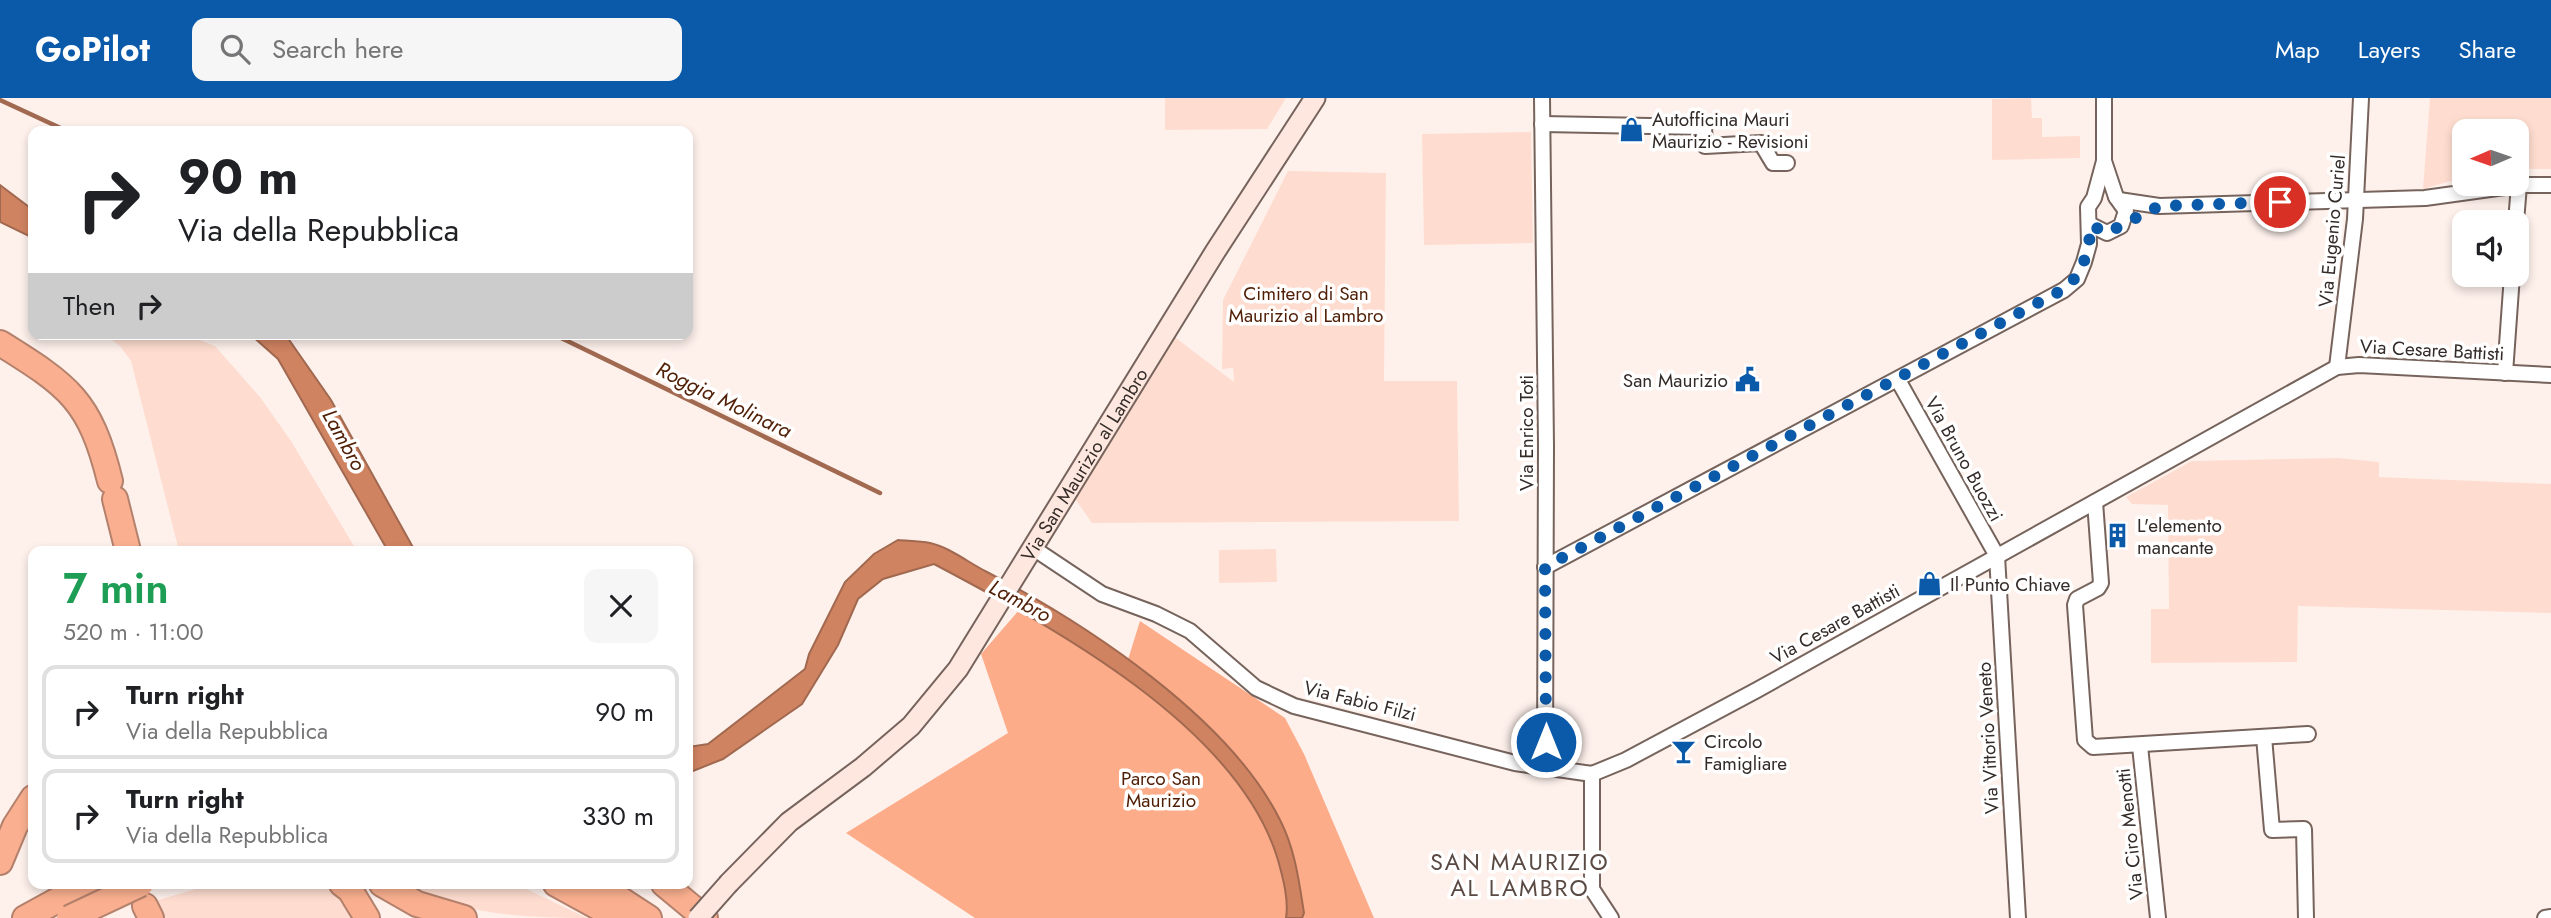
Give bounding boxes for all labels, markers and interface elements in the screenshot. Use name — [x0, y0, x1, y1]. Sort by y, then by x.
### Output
search box — [192, 18, 682, 81]
text: GoPilot — [35, 26, 150, 73]
icon: search — [216, 30, 254, 68]
text: Search here — [272, 30, 403, 68]
text: Map — [2275, 32, 2320, 67]
text: Layers — [2358, 32, 2420, 67]
text: Share — [2458, 32, 2516, 67]
place label: Autofficina Mauri Maurizio - Revisioni — [1652, 106, 1809, 155]
shop icon: Autofficina Mauri Maurizio - Revisioni — [1618, 116, 1646, 144]
north arrow — [2452, 119, 2529, 196]
map controls — [2452, 119, 2529, 287]
text: 90 m — [178, 142, 298, 212]
icon: right — [63, 154, 154, 245]
street label: Via Eugenio Curiel — [2312, 154, 2352, 308]
pin — [2250, 172, 2310, 232]
icon: arrive — [2261, 183, 2299, 221]
text: Via della Repubblica — [178, 207, 459, 253]
button: sound — [2452, 210, 2529, 287]
park label: Cimitero di San Maurizio al Lambro — [1229, 280, 1383, 329]
text: Then — [63, 287, 116, 325]
icon: right — [130, 287, 168, 325]
street label: Via Cesare Battisti — [2359, 333, 2505, 367]
water label: Roggia Molinara — [651, 354, 797, 446]
street label: Via San Maurizio al Lambro — [1014, 363, 1154, 566]
public building icon: San Maurizio — [1734, 366, 1762, 394]
place label: San Maurizio — [1623, 367, 1728, 394]
street label: Via Enrico Toti — [1513, 375, 1540, 491]
street label: Via Bruno Buozzi — [1918, 392, 2010, 526]
water label: Lambro — [315, 404, 373, 476]
place label: L'elemento mancante — [2137, 512, 2222, 561]
building icon: L'elemento mancante — [2103, 522, 2131, 550]
text: 7 min — [63, 558, 169, 619]
button: close — [584, 569, 658, 643]
shop icon: Il Punto Chiave — [1916, 570, 1944, 598]
place label: Il Punto Chiave — [1950, 571, 2070, 598]
water label: Lambro — [984, 572, 1056, 630]
street label: Via Cesare Battisti — [1765, 577, 1905, 671]
text: 520 m · 11:00 — [63, 615, 204, 649]
street label: Via Vittorio Veneto — [1971, 661, 2005, 815]
street label: Via Fabio Filzi — [1301, 674, 1419, 728]
text: Turn right — [126, 676, 244, 714]
icon: right — [67, 693, 105, 731]
text: 90 m — [595, 693, 654, 731]
position arrow — [1509, 705, 1583, 779]
text: Via della Repubblica — [126, 714, 328, 748]
place label: Circolo Famigliare — [1704, 728, 1787, 777]
bar icon: Circolo Famigliare — [1670, 738, 1698, 766]
park label: Parco San Maurizio — [1121, 765, 1201, 814]
street label: Via Ciro Menotti — [2110, 767, 2150, 901]
text: Turn right — [126, 780, 244, 818]
icon: right — [67, 797, 105, 835]
text: 330 m — [582, 797, 654, 835]
text: Via della Repubblica — [126, 818, 328, 852]
district label: SAN MAURIZIO AL LAMBRO — [1430, 845, 1610, 905]

